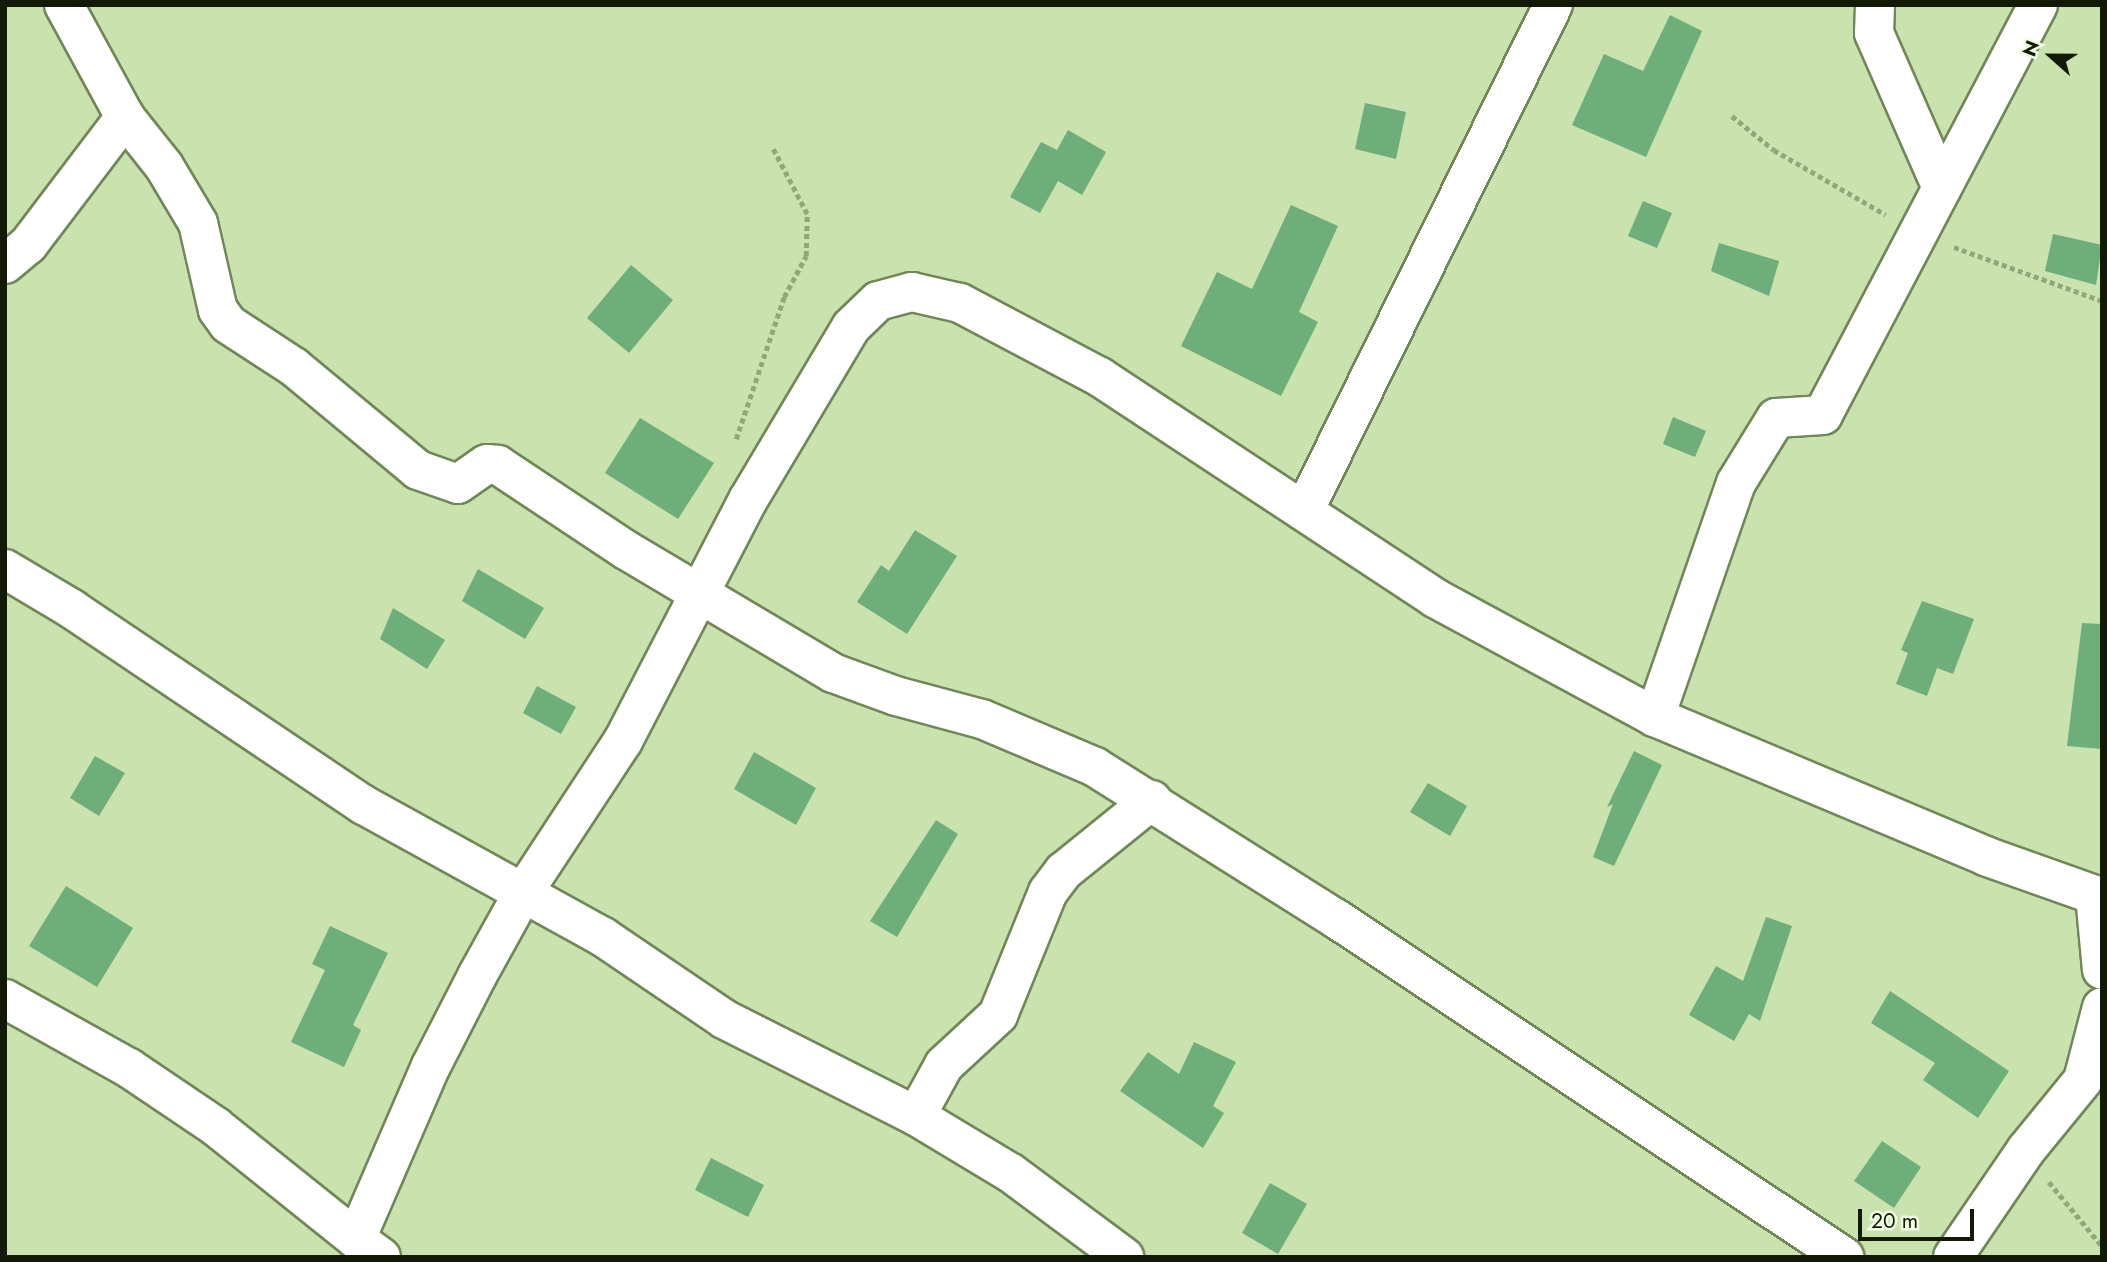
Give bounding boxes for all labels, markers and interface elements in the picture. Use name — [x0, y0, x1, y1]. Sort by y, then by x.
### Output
north arrow — [2016, 21, 2086, 91]
text: N — [2016, 36, 2046, 60]
scale bar — [1862, 1196, 1978, 1240]
text: 20 m — [1871, 1206, 1918, 1236]

